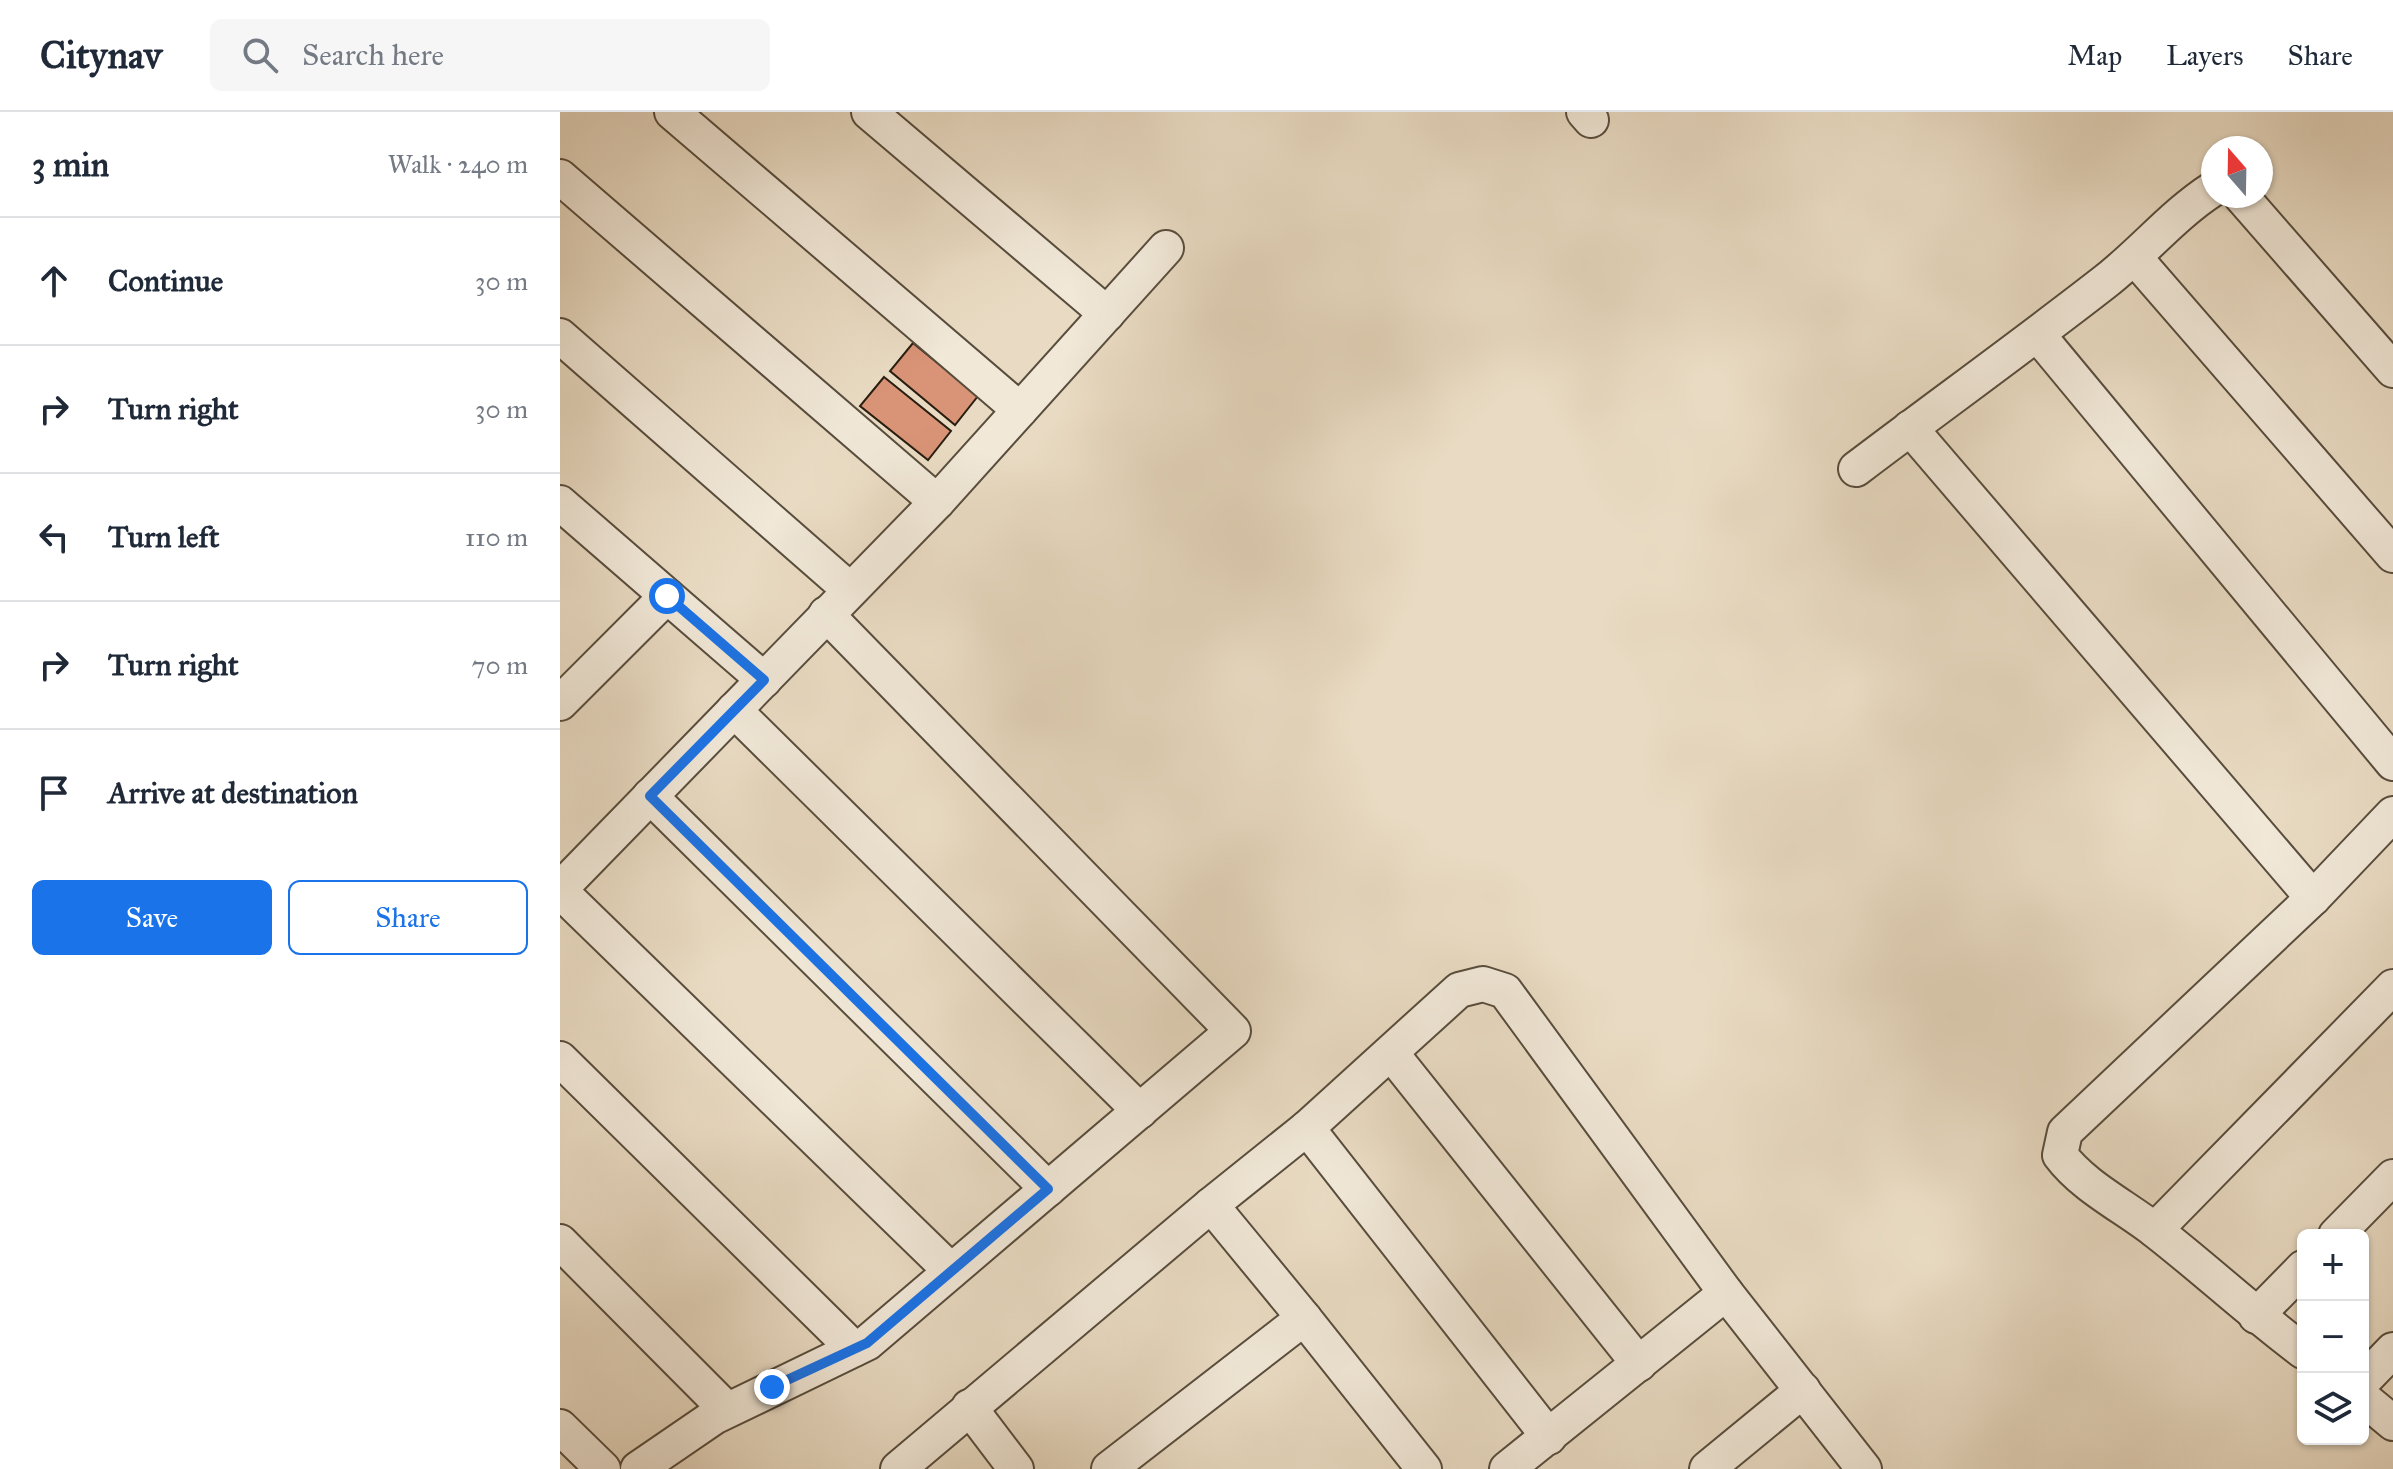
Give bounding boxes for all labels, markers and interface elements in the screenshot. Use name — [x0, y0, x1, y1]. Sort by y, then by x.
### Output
search box — [210, 19, 770, 91]
text: Citynav — [40, 32, 162, 78]
icon: search — [238, 33, 282, 77]
text: Search here — [302, 37, 444, 73]
text: Map — [2067, 38, 2122, 73]
text: Layers — [2166, 38, 2244, 73]
text: Share — [2288, 38, 2353, 73]
north arrow — [2201, 136, 2273, 208]
text: 3 min — [32, 144, 109, 185]
text: Walk · 240 m — [388, 148, 528, 180]
icon: ahead — [32, 259, 76, 303]
text: Continue — [108, 263, 223, 299]
text: 30 m — [475, 265, 528, 297]
icon: right — [32, 387, 76, 431]
text: Turn right — [108, 391, 239, 427]
text: 30 m — [475, 393, 528, 425]
icon: left — [32, 515, 76, 559]
text: Turn left — [108, 519, 219, 555]
text: 110 m — [465, 521, 528, 553]
route start — [649, 578, 685, 614]
icon: right — [32, 643, 76, 687]
text: Turn right — [108, 647, 239, 683]
text: 70 m — [472, 649, 528, 681]
icon: arrive — [32, 771, 76, 815]
text: Arrive at destination — [108, 775, 358, 811]
button: Save — [32, 880, 272, 955]
button: Share — [288, 880, 528, 955]
map controls — [2297, 1229, 2369, 1445]
button: + — [2297, 1229, 2369, 1301]
button: − — [2297, 1301, 2369, 1373]
route end — [754, 1369, 790, 1405]
button: layers — [2297, 1373, 2369, 1445]

